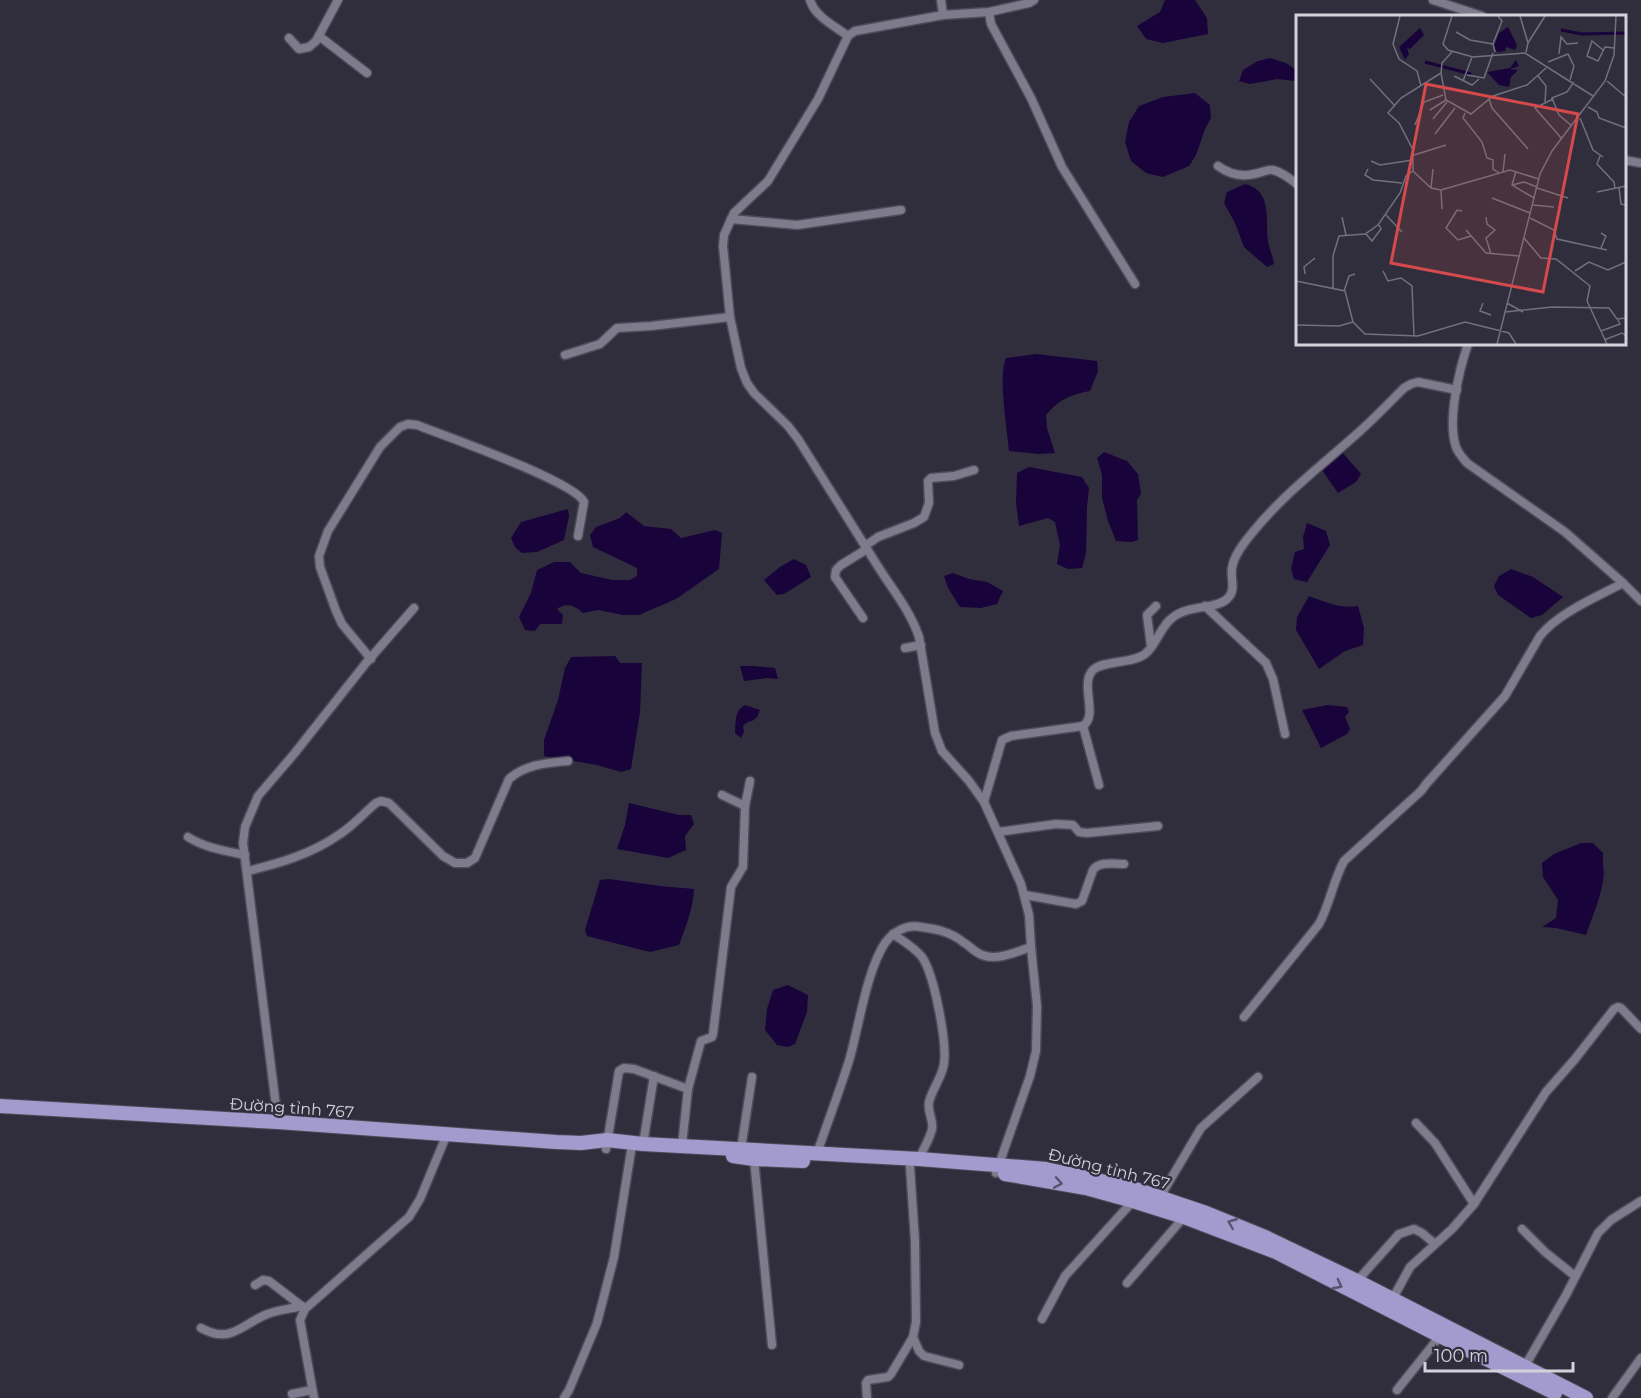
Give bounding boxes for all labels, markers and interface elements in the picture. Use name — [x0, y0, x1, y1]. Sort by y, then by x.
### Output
inset map — [1296, 15, 1626, 345]
street label: Đường tỉnh 767 — [229, 1094, 355, 1122]
street label: Đường tỉnh 767 — [1046, 1145, 1172, 1193]
one-way arrow — [1052, 1176, 1062, 1189]
one-way arrow — [1227, 1218, 1238, 1230]
one-way arrow — [1332, 1278, 1343, 1289]
scale bar — [1425, 1335, 1574, 1373]
text: 100 m — [1434, 1345, 1488, 1367]

